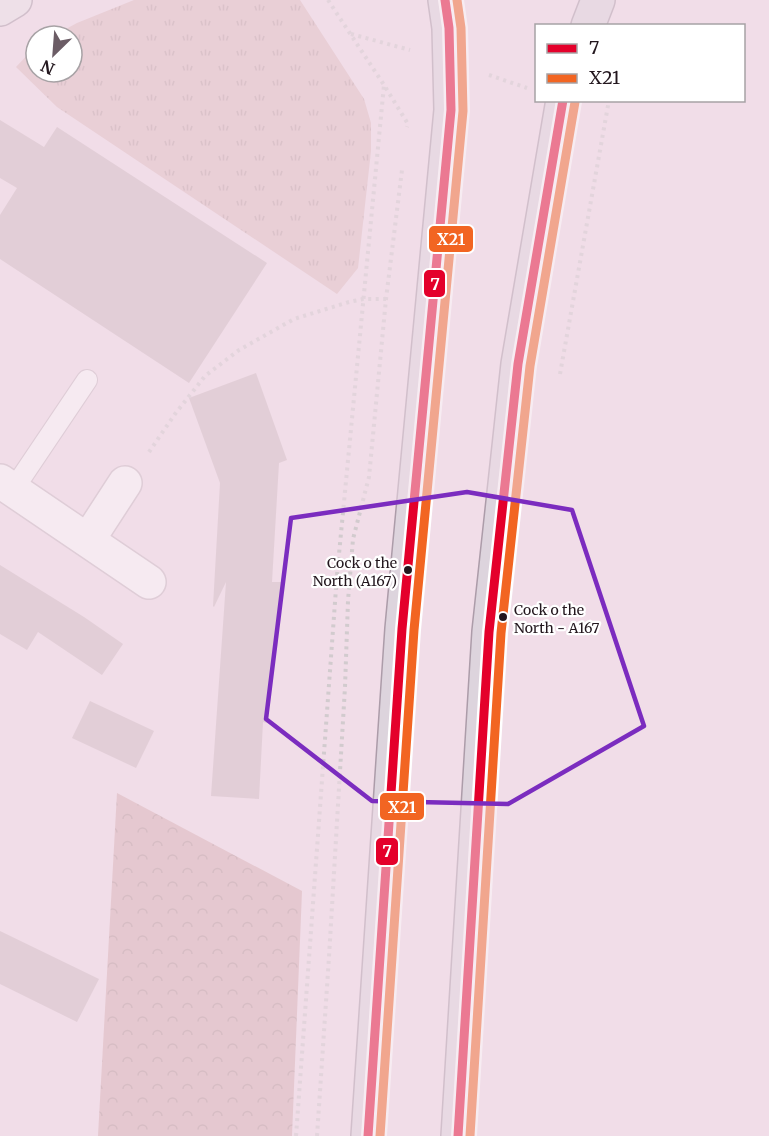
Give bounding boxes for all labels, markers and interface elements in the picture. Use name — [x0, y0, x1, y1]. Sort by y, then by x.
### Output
north arrow — [24, 24, 84, 84]
legend — [535, 24, 745, 102]
text: 7 — [589, 36, 599, 59]
text: N — [37, 56, 58, 79]
text: X21 — [589, 66, 620, 89]
line badge: X21 — [428, 225, 474, 253]
text: X21 — [437, 229, 466, 249]
line badge: 7 — [423, 269, 446, 298]
text: 7 — [430, 274, 440, 294]
place label: Cock o the North (A167) — [313, 554, 397, 590]
marker: Cock o the North (A167) — [402, 564, 414, 576]
place label: Cock o the North - A167 — [514, 601, 599, 637]
marker: Cock o the North - A167 — [497, 611, 509, 623]
line badge: X21 — [379, 792, 425, 821]
text: X21 — [388, 797, 417, 817]
line badge: 7 — [375, 837, 399, 866]
text: 7 — [382, 841, 392, 861]

